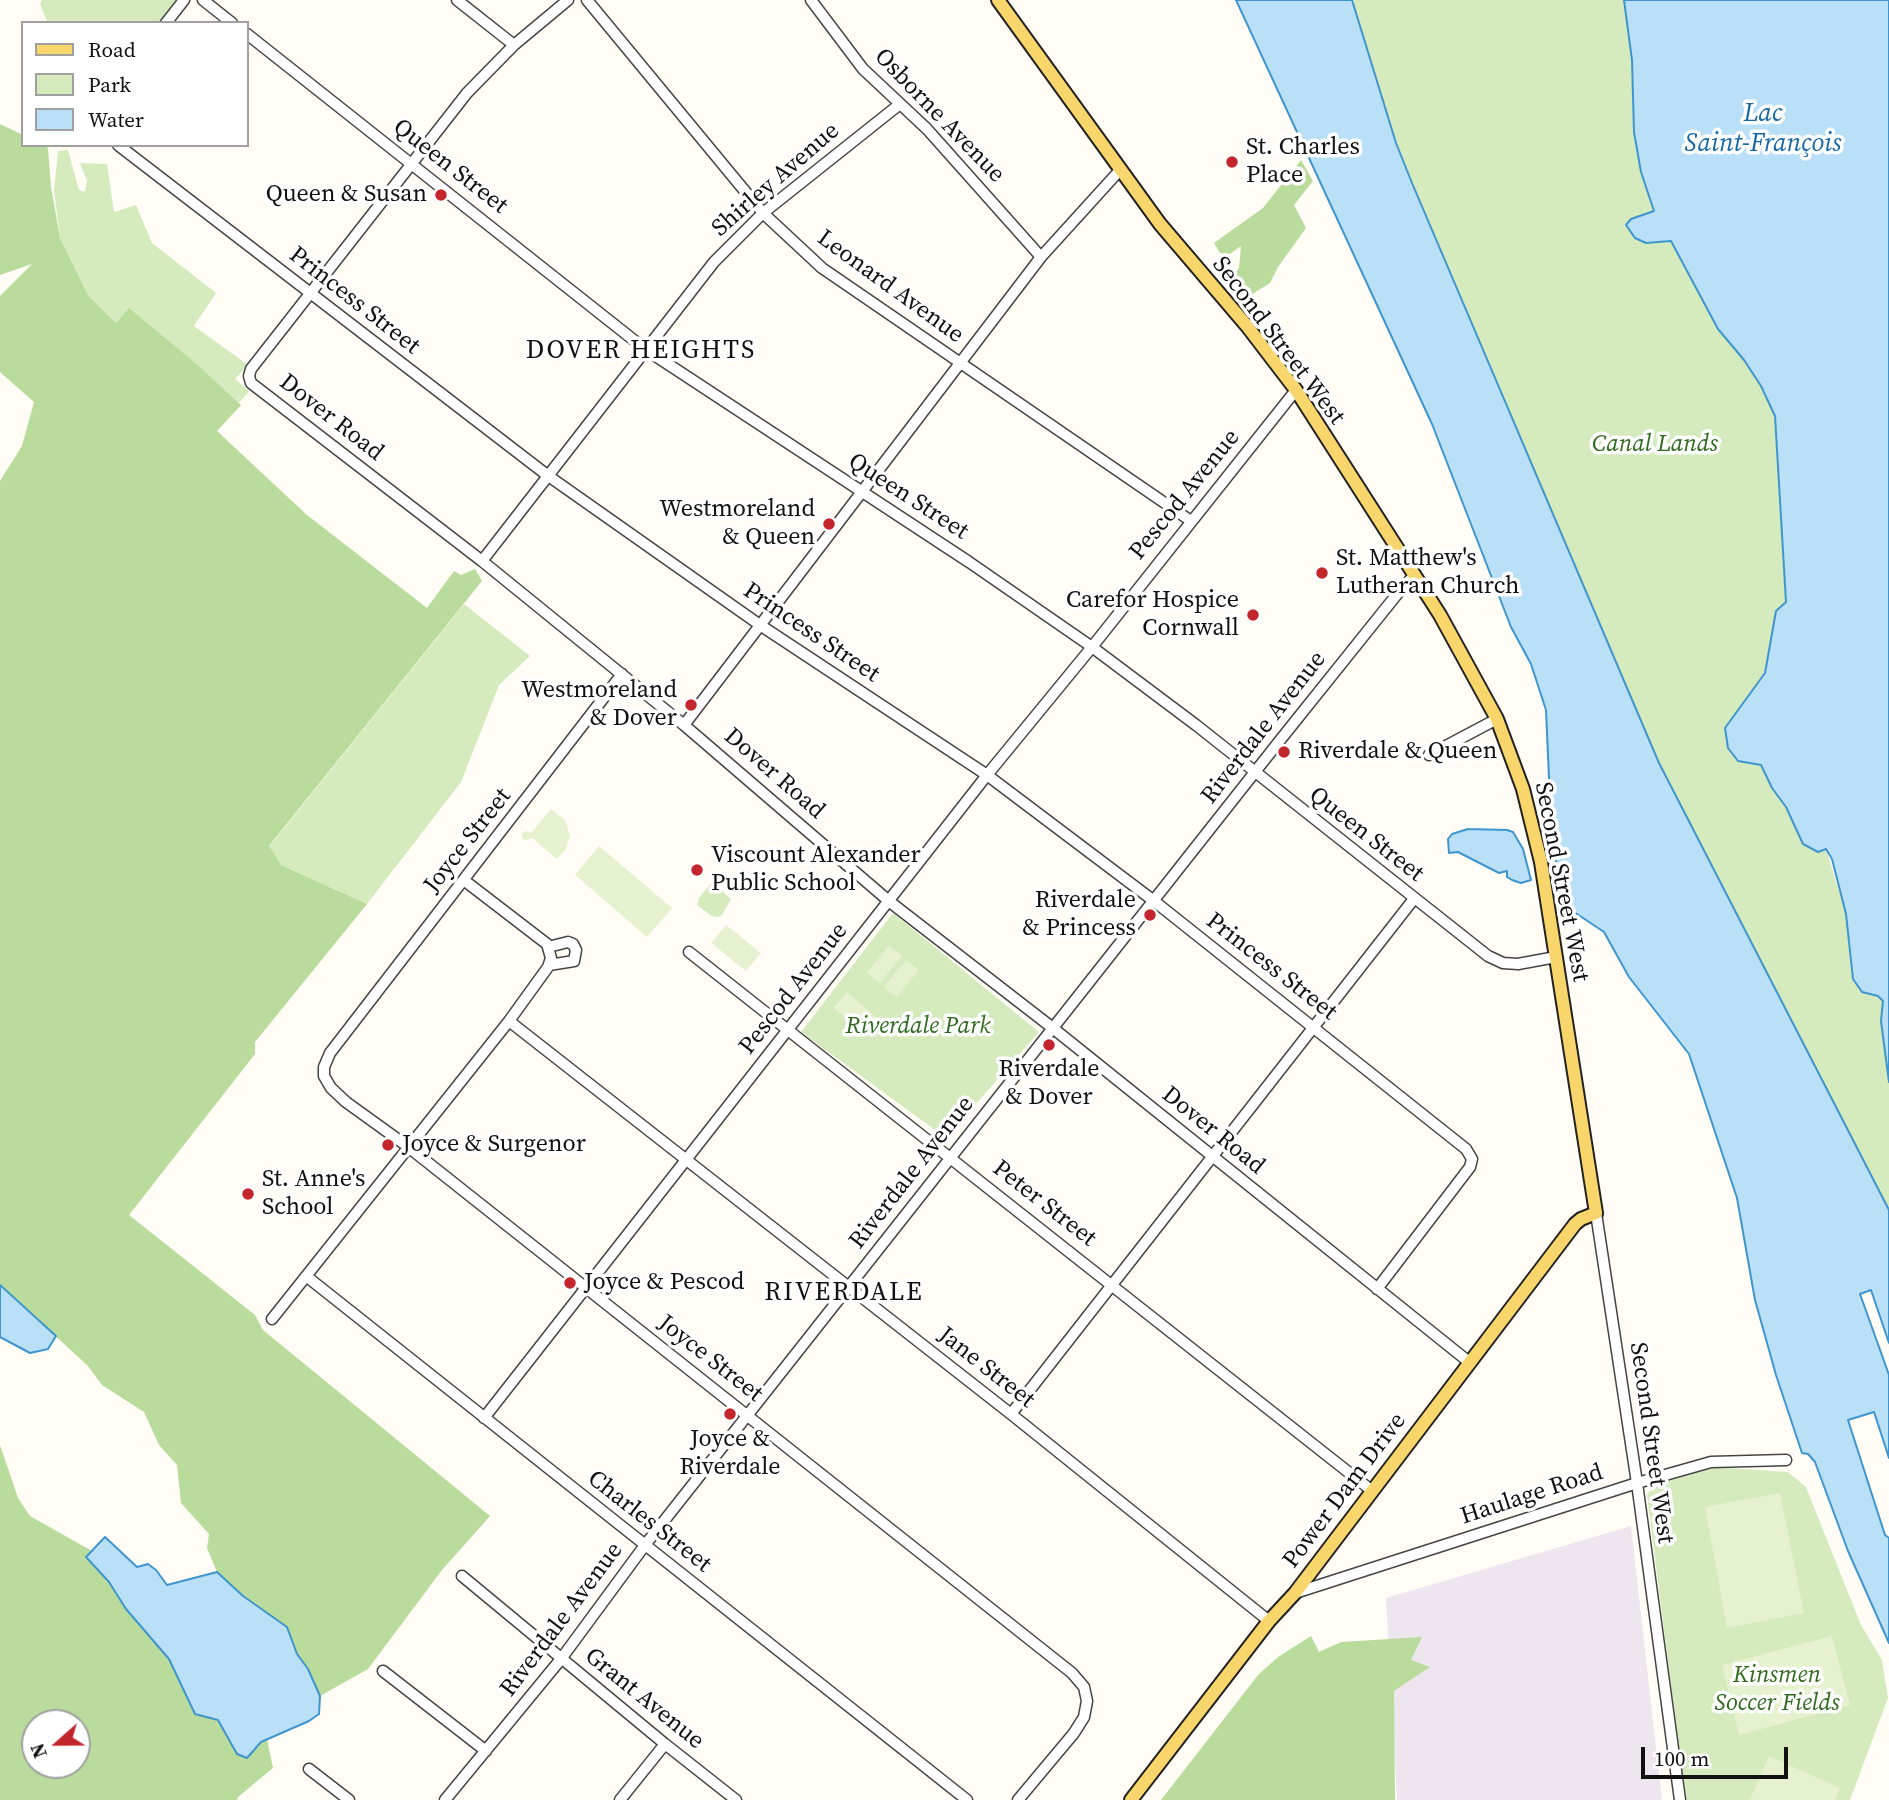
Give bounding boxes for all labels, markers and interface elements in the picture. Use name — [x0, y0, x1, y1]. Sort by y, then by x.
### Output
legend — [21, 21, 248, 147]
text: Road — [88, 35, 136, 64]
street label: Osborne Avenue — [868, 43, 1010, 189]
text: Park — [88, 70, 131, 99]
water label: Lac Saint-François — [1685, 98, 1841, 160]
text: Water — [88, 105, 144, 134]
street label: Queen Street — [387, 113, 513, 221]
street label: Shirley Avenue — [706, 117, 846, 243]
place label: St. Charles Place — [1246, 134, 1360, 190]
marker: St. Charles Place — [1224, 154, 1240, 170]
place label: Queen & Susan — [266, 181, 427, 209]
marker: Queen & Susan — [433, 187, 449, 203]
street label: Leonard Avenue — [811, 224, 969, 350]
street label: Princess Street — [283, 241, 425, 361]
street label: Second Street West — [1206, 251, 1350, 431]
district label: DOVER HEIGHTS — [527, 335, 755, 367]
street label: Dover Road — [273, 368, 389, 468]
street label: Pescod Avenue — [1124, 424, 1246, 566]
park label: Canal Lands — [1592, 431, 1718, 459]
street label: Queen Street — [843, 448, 973, 546]
place label: Westmoreland & Queen — [659, 496, 815, 552]
marker: Westmoreland & Queen — [821, 516, 837, 532]
place label: St. Matthew's Lutheran Church — [1336, 545, 1520, 601]
marker: St. Matthew's Lutheran Church — [1314, 565, 1330, 581]
street label: Princess Street — [737, 577, 885, 689]
place label: Carefor Hospice Cornwall — [1066, 587, 1239, 643]
marker: Carefor Hospice Cornwall — [1245, 607, 1261, 623]
street label: Riverdale Avenue — [1196, 646, 1332, 810]
place label: Westmoreland & Dover — [521, 677, 677, 733]
marker: Westmoreland & Dover — [683, 697, 699, 713]
street label: Dover Road — [718, 722, 830, 826]
place label: Riverdale & Queen — [1298, 738, 1497, 766]
marker: Riverdale & Queen — [1276, 744, 1292, 760]
street label: Second Street West — [1528, 780, 1594, 984]
street label: Queen Street — [1303, 781, 1429, 889]
street label: Joyce Street — [418, 783, 518, 899]
place label: Viscount Alexander Public School — [711, 842, 921, 898]
marker: Viscount Alexander Public School — [689, 862, 705, 878]
place label: Riverdale & Princess — [1023, 887, 1136, 943]
marker: Riverdale & Princess — [1142, 907, 1158, 923]
street label: Princess Street — [1200, 907, 1342, 1027]
street label: Pescod Avenue — [734, 917, 854, 1061]
park label: Riverdale Park — [845, 1013, 991, 1041]
marker: Riverdale & Dover — [1041, 1037, 1057, 1053]
place label: Riverdale & Dover — [998, 1056, 1100, 1112]
street label: Dover Road — [1156, 1081, 1270, 1181]
street label: Riverdale Avenue — [844, 1091, 980, 1255]
place label: Joyce & Surgenor — [402, 1131, 586, 1159]
marker: Joyce & Surgenor — [380, 1137, 396, 1153]
street label: Peter Street — [986, 1155, 1102, 1253]
place label: St. Anne's School — [262, 1166, 365, 1222]
marker: St. Anne's School — [240, 1186, 256, 1202]
place label: Joyce & Pescod — [584, 1269, 744, 1297]
marker: Joyce & Pescod — [562, 1275, 578, 1291]
district label: RIVERDALE — [765, 1277, 923, 1309]
street label: Joyce Street — [652, 1309, 768, 1409]
street label: Jane Street — [932, 1321, 1040, 1415]
street label: Second Street West — [1623, 1341, 1679, 1545]
marker: Joyce & Riverdale — [722, 1406, 738, 1422]
street label: Power Dam Drive — [1277, 1408, 1413, 1574]
place label: Joyce & Riverdale — [679, 1426, 781, 1482]
street label: Haulage Road — [1457, 1458, 1607, 1532]
street label: Charles Street — [581, 1465, 717, 1579]
street label: Riverdale Avenue — [495, 1537, 629, 1703]
street label: Grant Avenue — [579, 1642, 709, 1756]
park label: Kinsmen Soccer Fields — [1714, 1662, 1840, 1718]
north arrow — [21, 1709, 91, 1779]
scale bar — [1644, 1734, 1791, 1778]
text: N — [24, 1740, 53, 1762]
text: 100 m — [1654, 1744, 1709, 1773]

